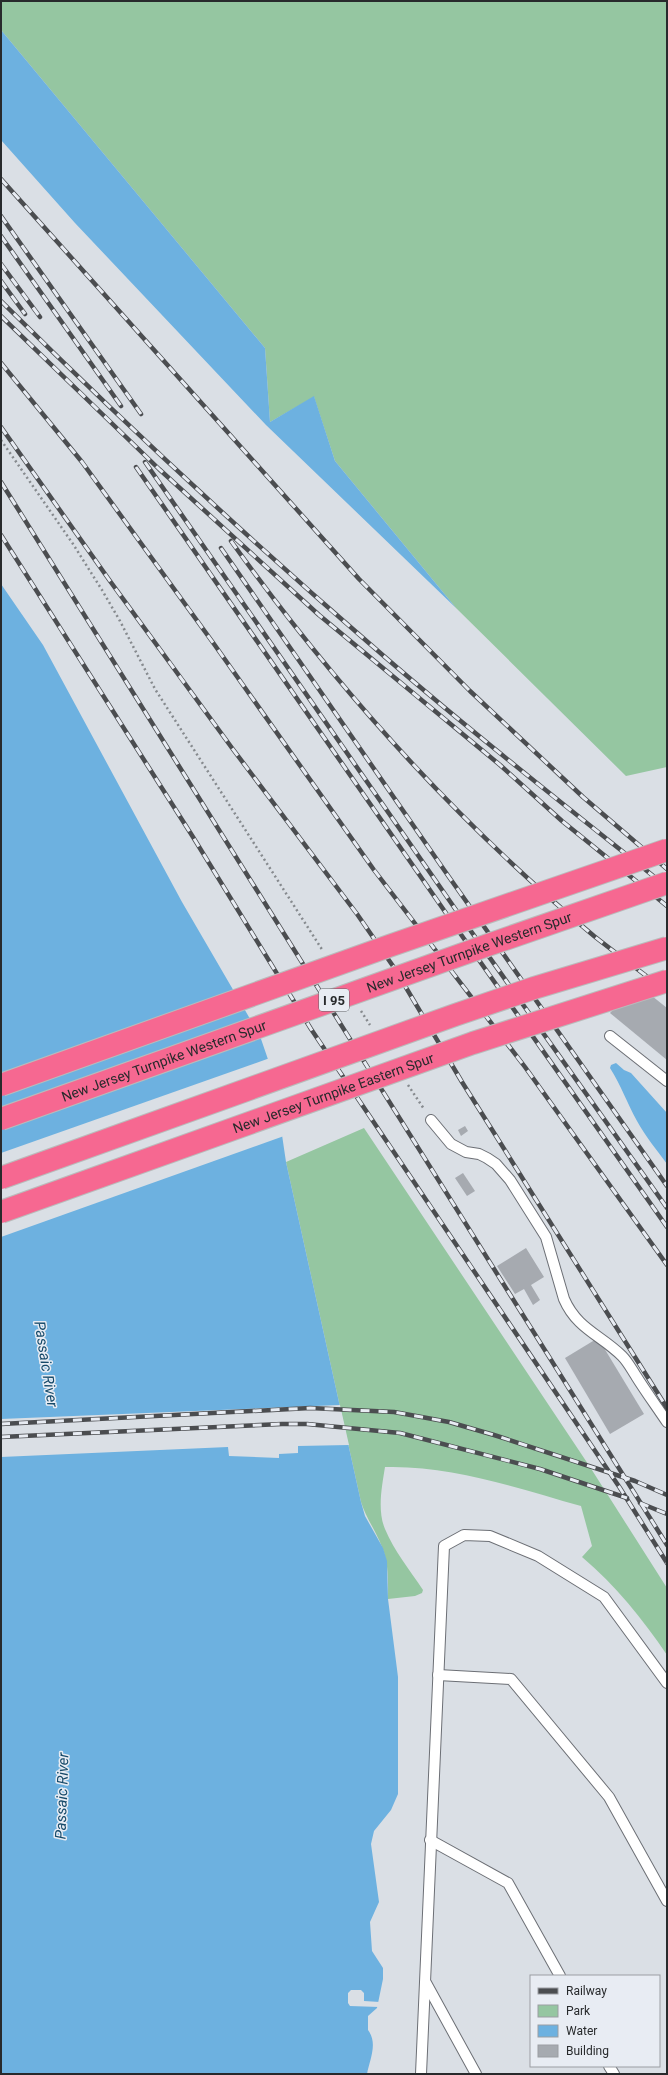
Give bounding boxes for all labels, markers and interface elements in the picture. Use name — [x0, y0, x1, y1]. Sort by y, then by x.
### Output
street label: New Jersey Turnpike Western Spur — [364, 909, 574, 996]
road number: I 95 — [319, 989, 349, 1011]
street label: New Jersey Turnpike Western Spur — [59, 1017, 269, 1105]
street label: New Jersey Turnpike Eastern Spur — [231, 1050, 436, 1136]
water label: Passaic River — [30, 1320, 62, 1409]
water label: Passaic River — [51, 1751, 73, 1840]
legend — [530, 1975, 660, 2067]
text: Railway — [566, 1984, 607, 1998]
text: Park — [566, 2004, 591, 2018]
text: Water — [566, 2024, 597, 2038]
text: Building — [566, 2044, 609, 2058]

